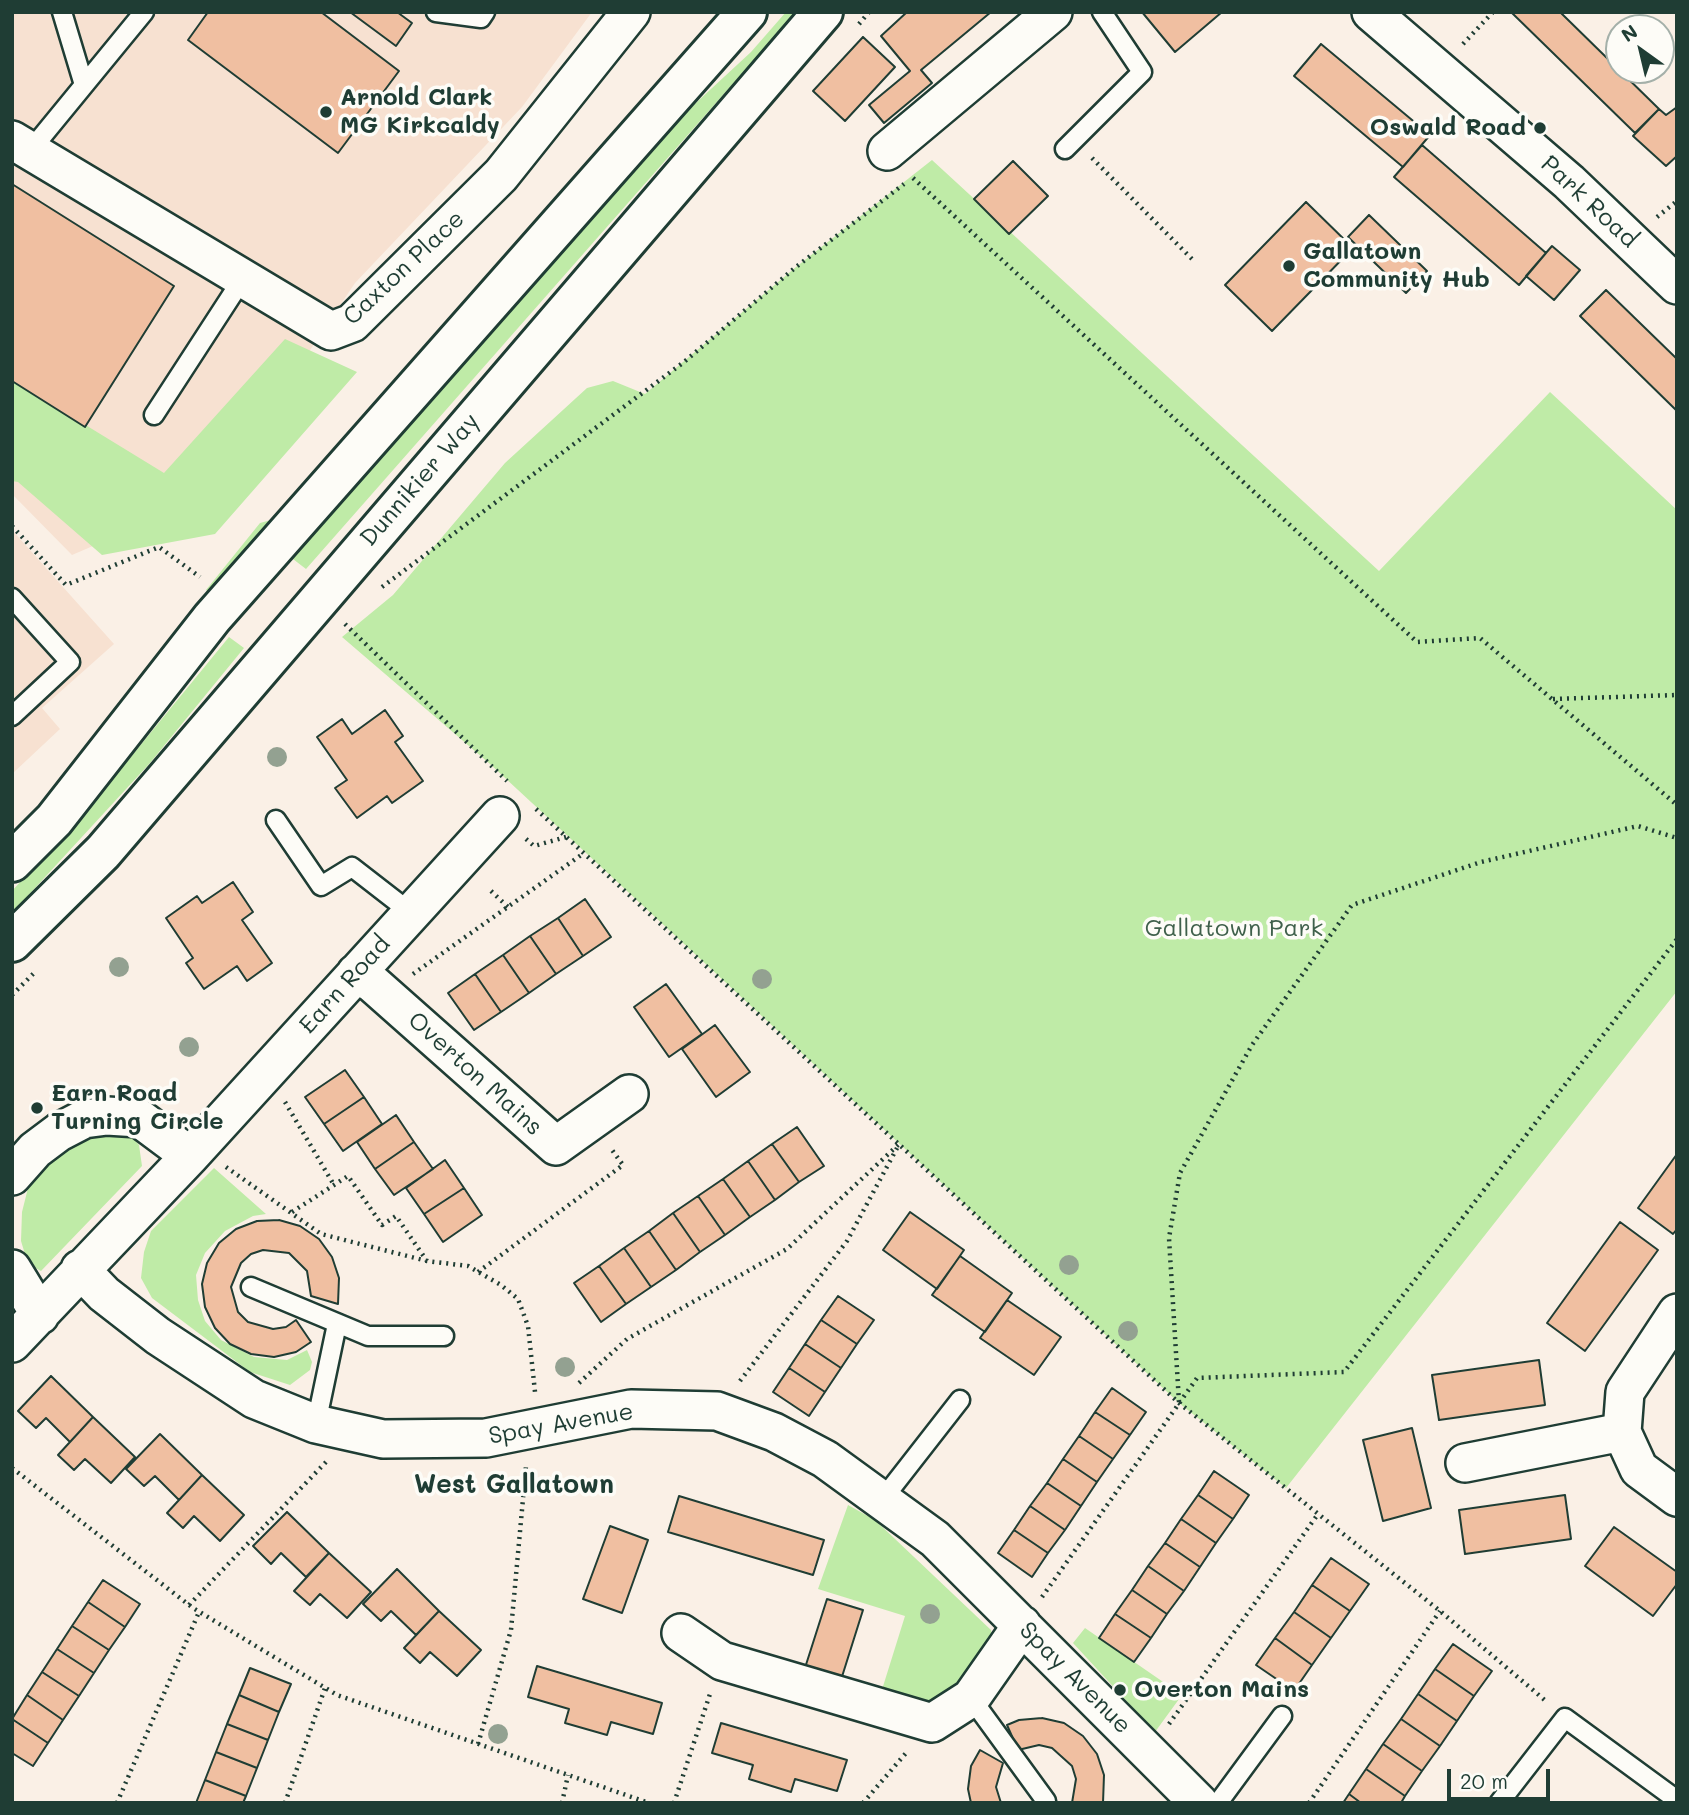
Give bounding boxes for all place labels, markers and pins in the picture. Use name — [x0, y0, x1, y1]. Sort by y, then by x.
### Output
place label: Arnold Clark MG Kirkcaldy — [340, 84, 500, 140]
marker: Arnold Clark MG Kirkcaldy — [318, 104, 334, 120]
place label: Oswald Road — [1370, 114, 1526, 142]
marker: Oswald Road — [1532, 120, 1548, 136]
place label: Gallatown Community Hub — [1303, 238, 1490, 294]
marker: Gallatown Community Hub — [1281, 258, 1297, 274]
place label: Earn Road Turning Circle — [51, 1080, 224, 1136]
marker: Earn Road Turning Circle — [29, 1100, 45, 1116]
place label: Overton Mains — [1134, 1676, 1309, 1704]
marker: Overton Mains — [1112, 1682, 1128, 1698]

